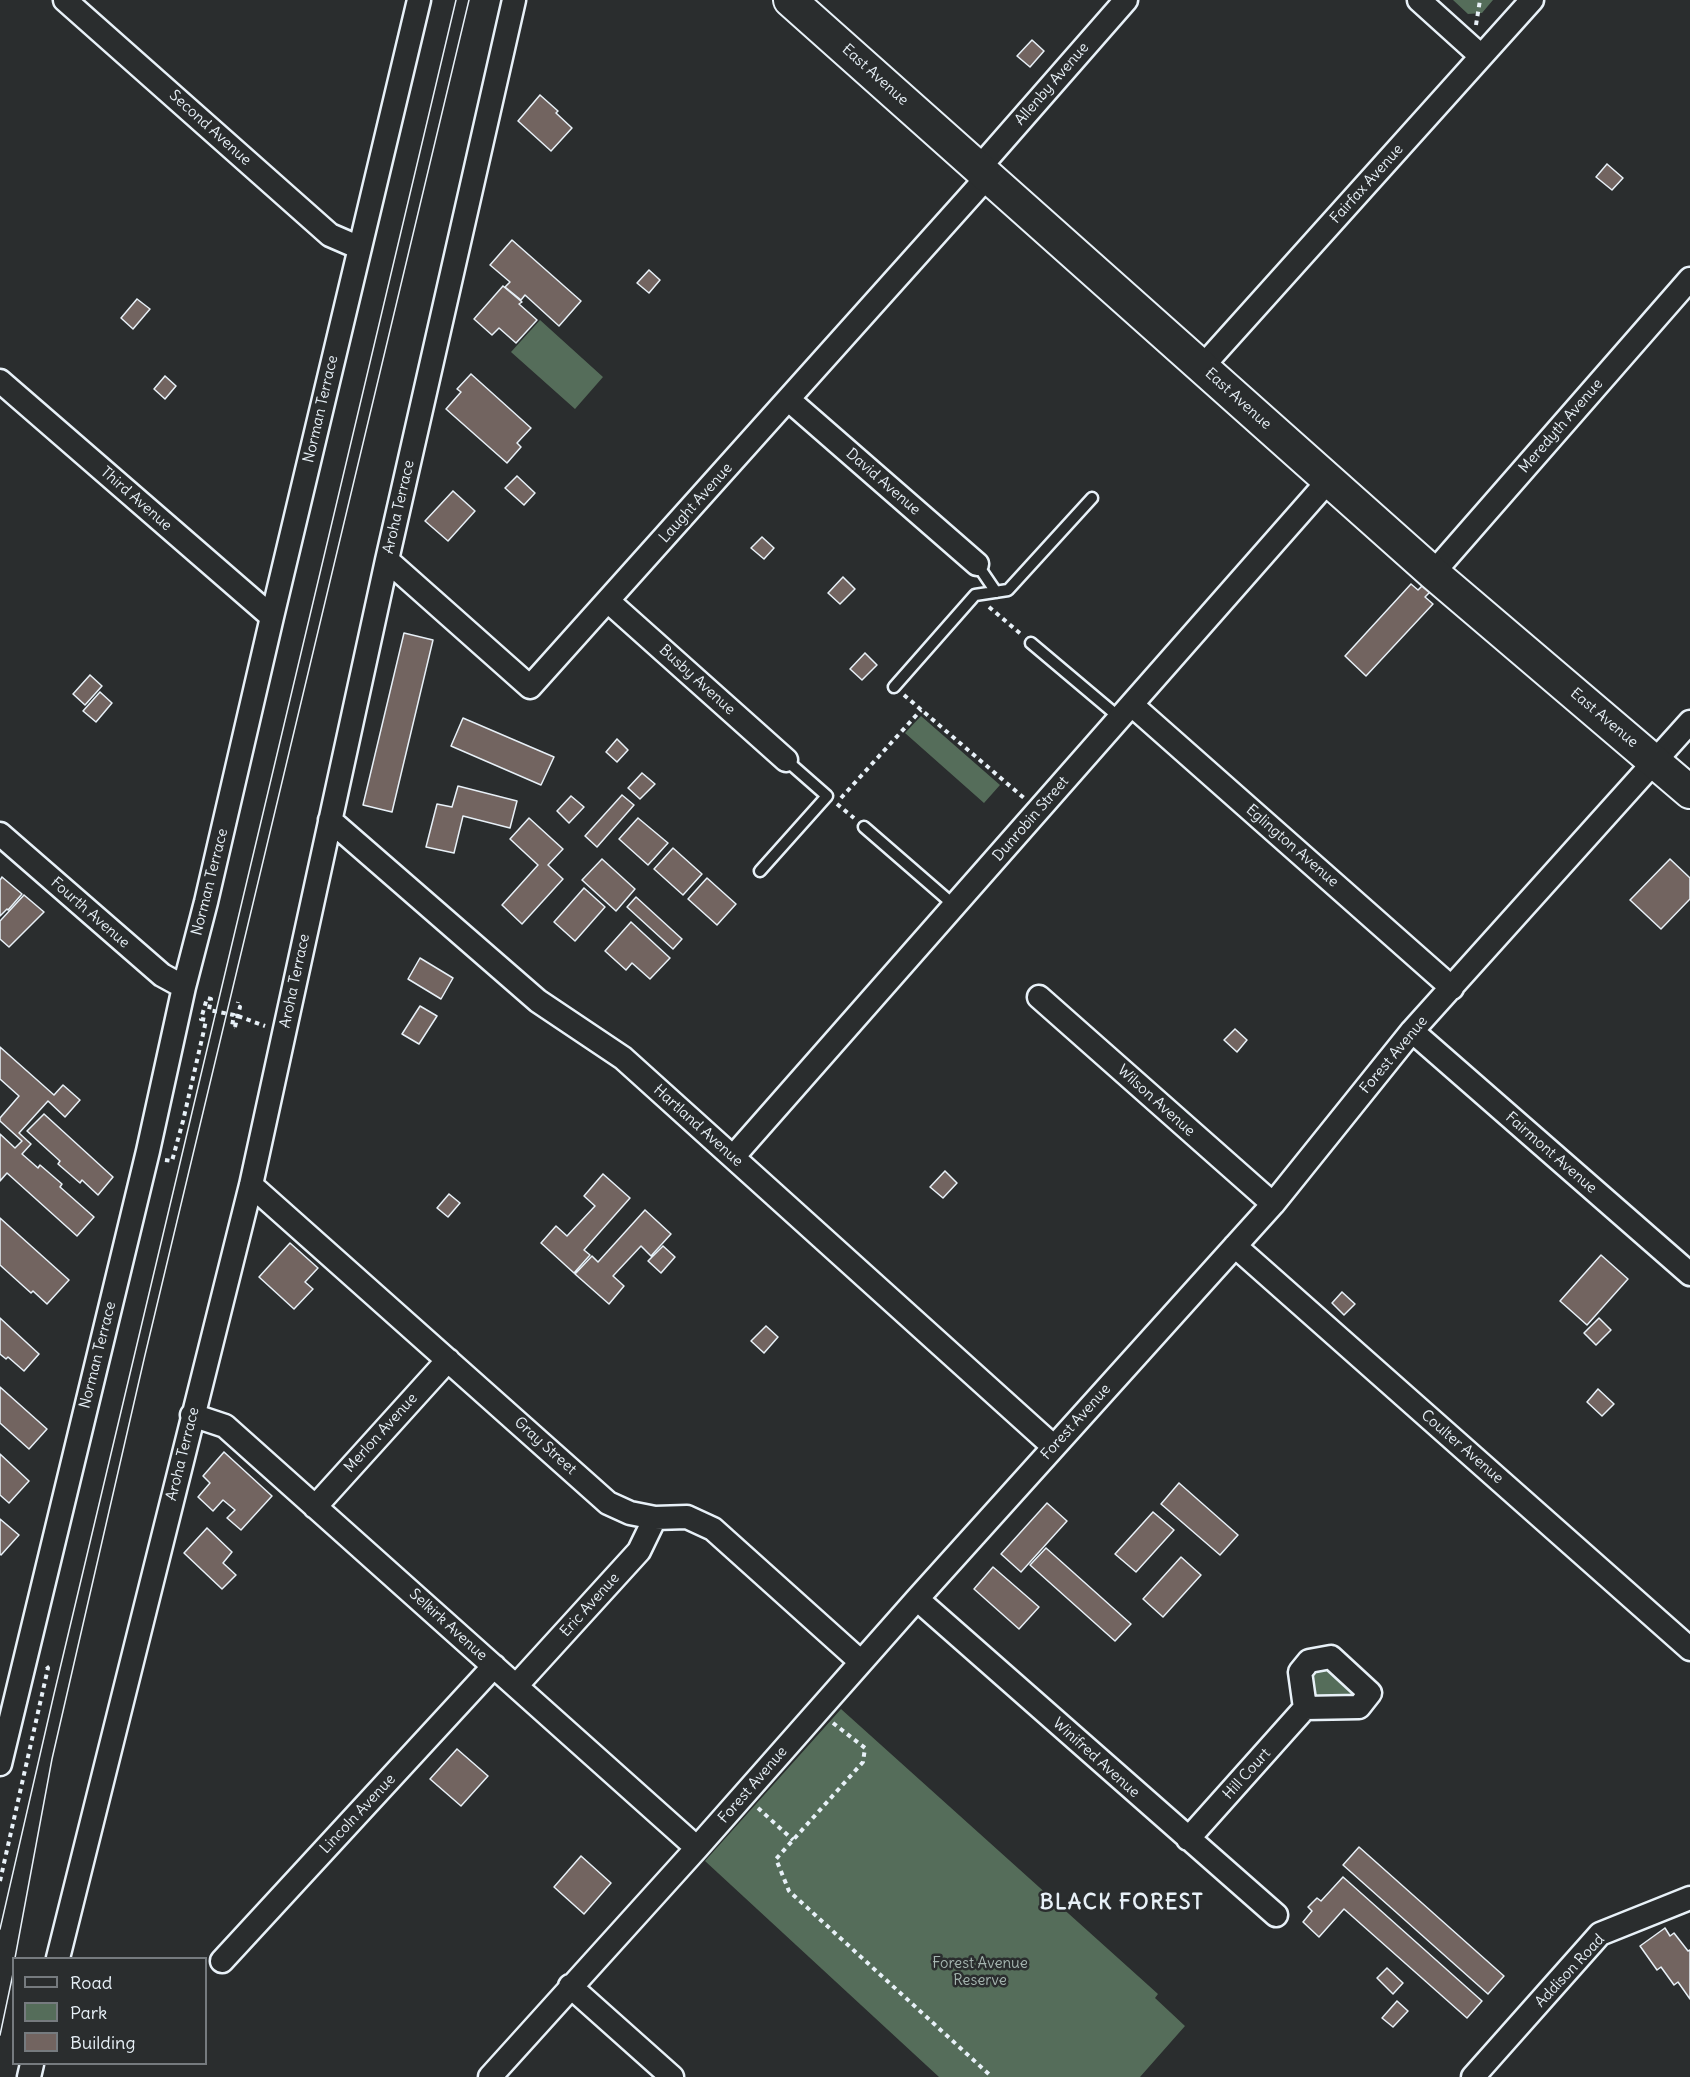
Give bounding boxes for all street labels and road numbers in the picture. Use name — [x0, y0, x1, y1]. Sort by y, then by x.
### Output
street label: Allenby Avenue — [1011, 39, 1093, 129]
street label: East Avenue — [838, 41, 912, 109]
street label: Second Avenue — [165, 87, 255, 169]
street label: Fairfax Avenue — [1327, 141, 1407, 227]
street label: Norman Terrace — [300, 354, 342, 464]
street label: East Avenue — [1201, 365, 1275, 433]
street label: Meredyth Avenue — [1515, 375, 1607, 477]
street label: David Avenue — [842, 445, 924, 519]
street label: Aroha Terrace — [379, 458, 419, 556]
street label: Laught Avenue — [656, 459, 736, 547]
street label: Third Avenue — [97, 463, 175, 535]
street label: Busby Avenue — [655, 641, 739, 719]
street label: East Avenue — [1566, 684, 1642, 752]
street label: Dunrobin Street — [989, 773, 1073, 865]
street label: Eglington Avenue — [1242, 801, 1342, 891]
street label: Norman Terrace — [188, 827, 232, 937]
street label: Fourth Avenue — [47, 874, 133, 952]
street label: Aroha Terrace — [276, 932, 314, 1030]
street label: Forest Avenue — [1356, 1013, 1432, 1097]
street label: Wilson Avenue — [1114, 1061, 1198, 1141]
street label: Hartland Avenue — [650, 1081, 746, 1171]
street label: Fairmont Avenue — [1502, 1109, 1600, 1197]
street label: Norman Terrace — [76, 1300, 120, 1410]
street label: Forest Avenue — [1037, 1380, 1115, 1464]
street label: Merlon Avenue — [341, 1390, 421, 1476]
street label: Aroha Terrace — [163, 1405, 203, 1503]
street label: Coulter Avenue — [1417, 1406, 1507, 1488]
street label: Gray Street — [510, 1413, 580, 1479]
street label: Eric Avenue — [557, 1569, 623, 1641]
street label: Selkirk Avenue — [405, 1585, 491, 1665]
street label: Winifred Avenue — [1049, 1714, 1143, 1802]
street label: Forest Avenue — [715, 1743, 791, 1827]
street label: Hill Court — [1219, 1745, 1275, 1803]
street label: Lincoln Avenue — [317, 1771, 399, 1857]
street label: Addison Road — [1532, 1931, 1608, 2011]

